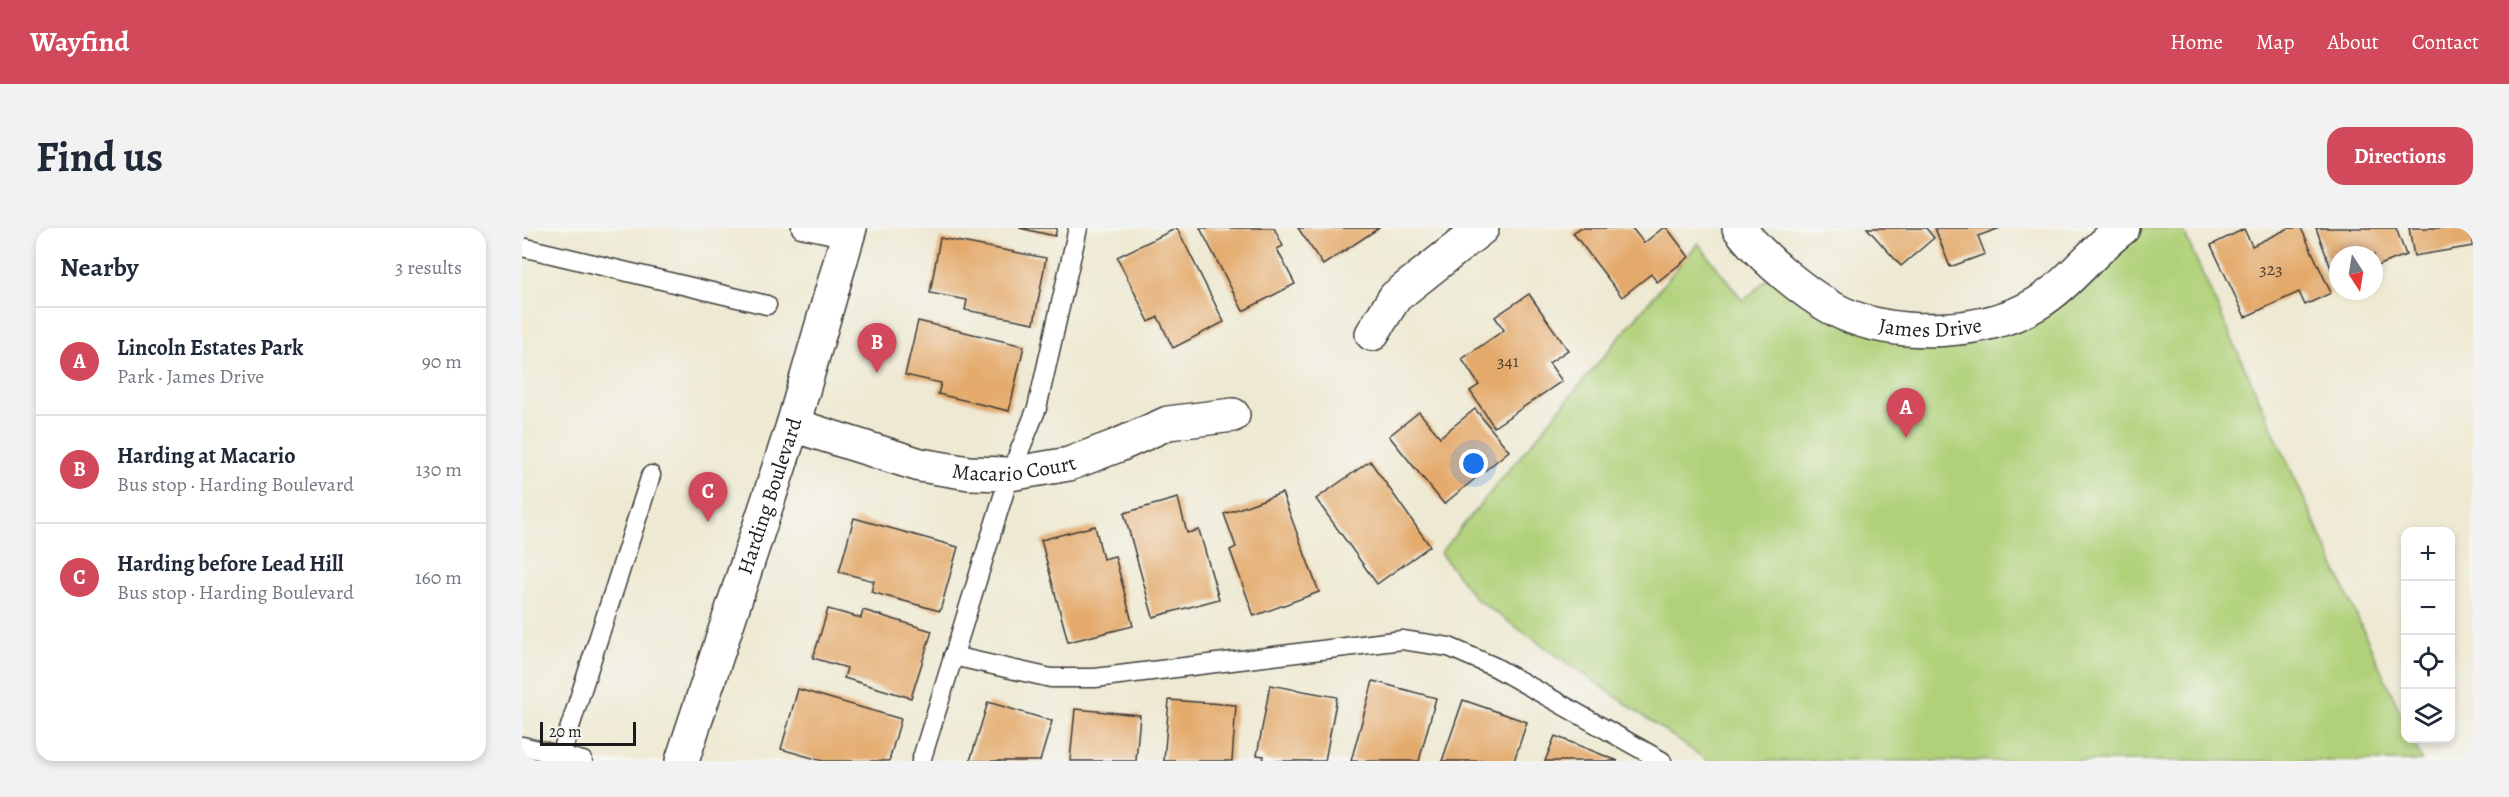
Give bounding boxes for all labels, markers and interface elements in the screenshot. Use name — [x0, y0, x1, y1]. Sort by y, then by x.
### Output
text: Wayfind — [30, 23, 129, 61]
text: Home — [2170, 28, 2223, 56]
text: Map — [2256, 28, 2294, 56]
text: About — [2327, 28, 2379, 56]
text: Contact — [2412, 28, 2479, 56]
button: Directions — [2327, 127, 2473, 185]
text: Find us — [36, 128, 163, 185]
north arrow — [2329, 246, 2383, 300]
text: Nearby — [60, 250, 139, 285]
text: 3 results — [395, 254, 462, 281]
house number: 323 — [2259, 257, 2283, 281]
street label: James Drive — [1876, 311, 1984, 344]
pin: B — [858, 324, 896, 373]
text: Lincoln Estates Park — [117, 333, 303, 363]
text: A — [73, 348, 86, 375]
text: 90 m — [422, 348, 462, 375]
house number: 341 — [1497, 349, 1519, 373]
text: Park · James Drive — [117, 363, 264, 390]
pin: A — [1886, 388, 1926, 438]
street label: Harding Boulevard — [731, 414, 809, 578]
text: Harding at Macario — [117, 441, 296, 471]
street label: Macario Court — [950, 449, 1080, 488]
your location — [1459, 449, 1488, 478]
text: B — [73, 456, 86, 483]
text: 130 m — [416, 456, 462, 483]
text: Bus stop · Harding Boulevard — [117, 471, 354, 498]
pin: C — [688, 472, 728, 522]
map controls — [2401, 527, 2455, 743]
button: + — [2401, 527, 2455, 581]
text: Harding before Lead Hill — [117, 549, 344, 579]
text: C — [73, 564, 86, 591]
text: 160 m — [415, 564, 462, 591]
text: Bus stop · Harding Boulevard — [117, 579, 354, 606]
button: − — [2401, 581, 2455, 635]
button: locate — [2401, 635, 2455, 689]
button: layers — [2401, 689, 2455, 743]
scale bar — [540, 719, 636, 746]
text: 20 m — [549, 721, 582, 743]

